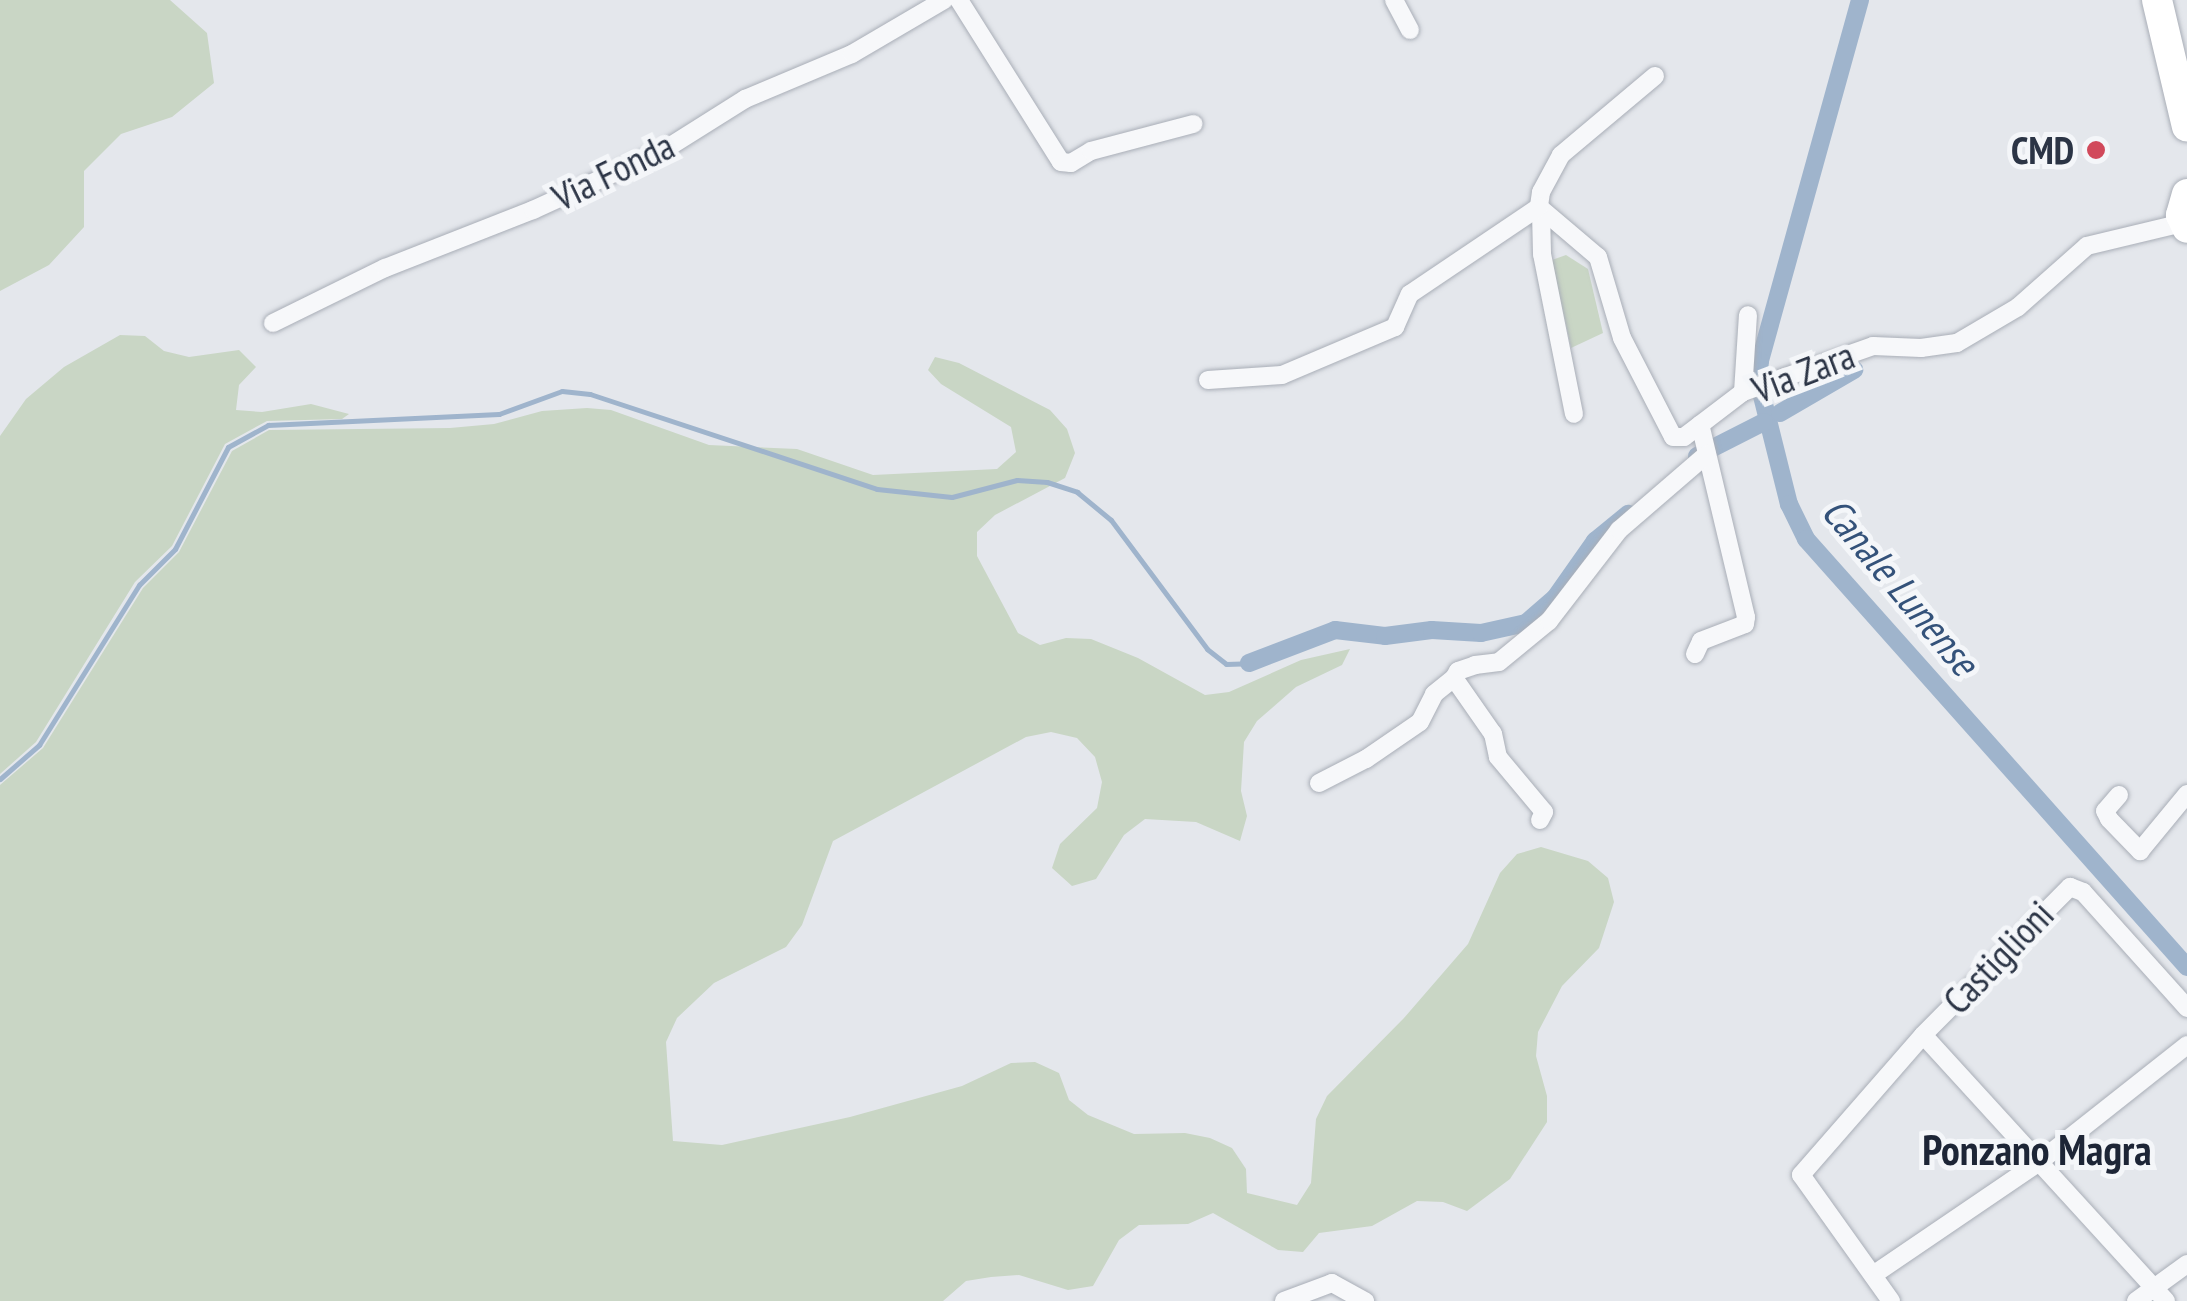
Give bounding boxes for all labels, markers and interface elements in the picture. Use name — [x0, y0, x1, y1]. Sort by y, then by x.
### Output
street label: Via Fonda — [545, 122, 681, 220]
place label: CMD — [2011, 127, 2074, 173]
marker: CMD — [2083, 137, 2109, 163]
street label: Via Zara — [1745, 332, 1861, 412]
water label: Canale Lunense — [1813, 488, 1989, 684]
street label: Castiglioni — [1933, 891, 2063, 1023]
district label: Ponzano Magra — [1922, 1125, 2152, 1175]

